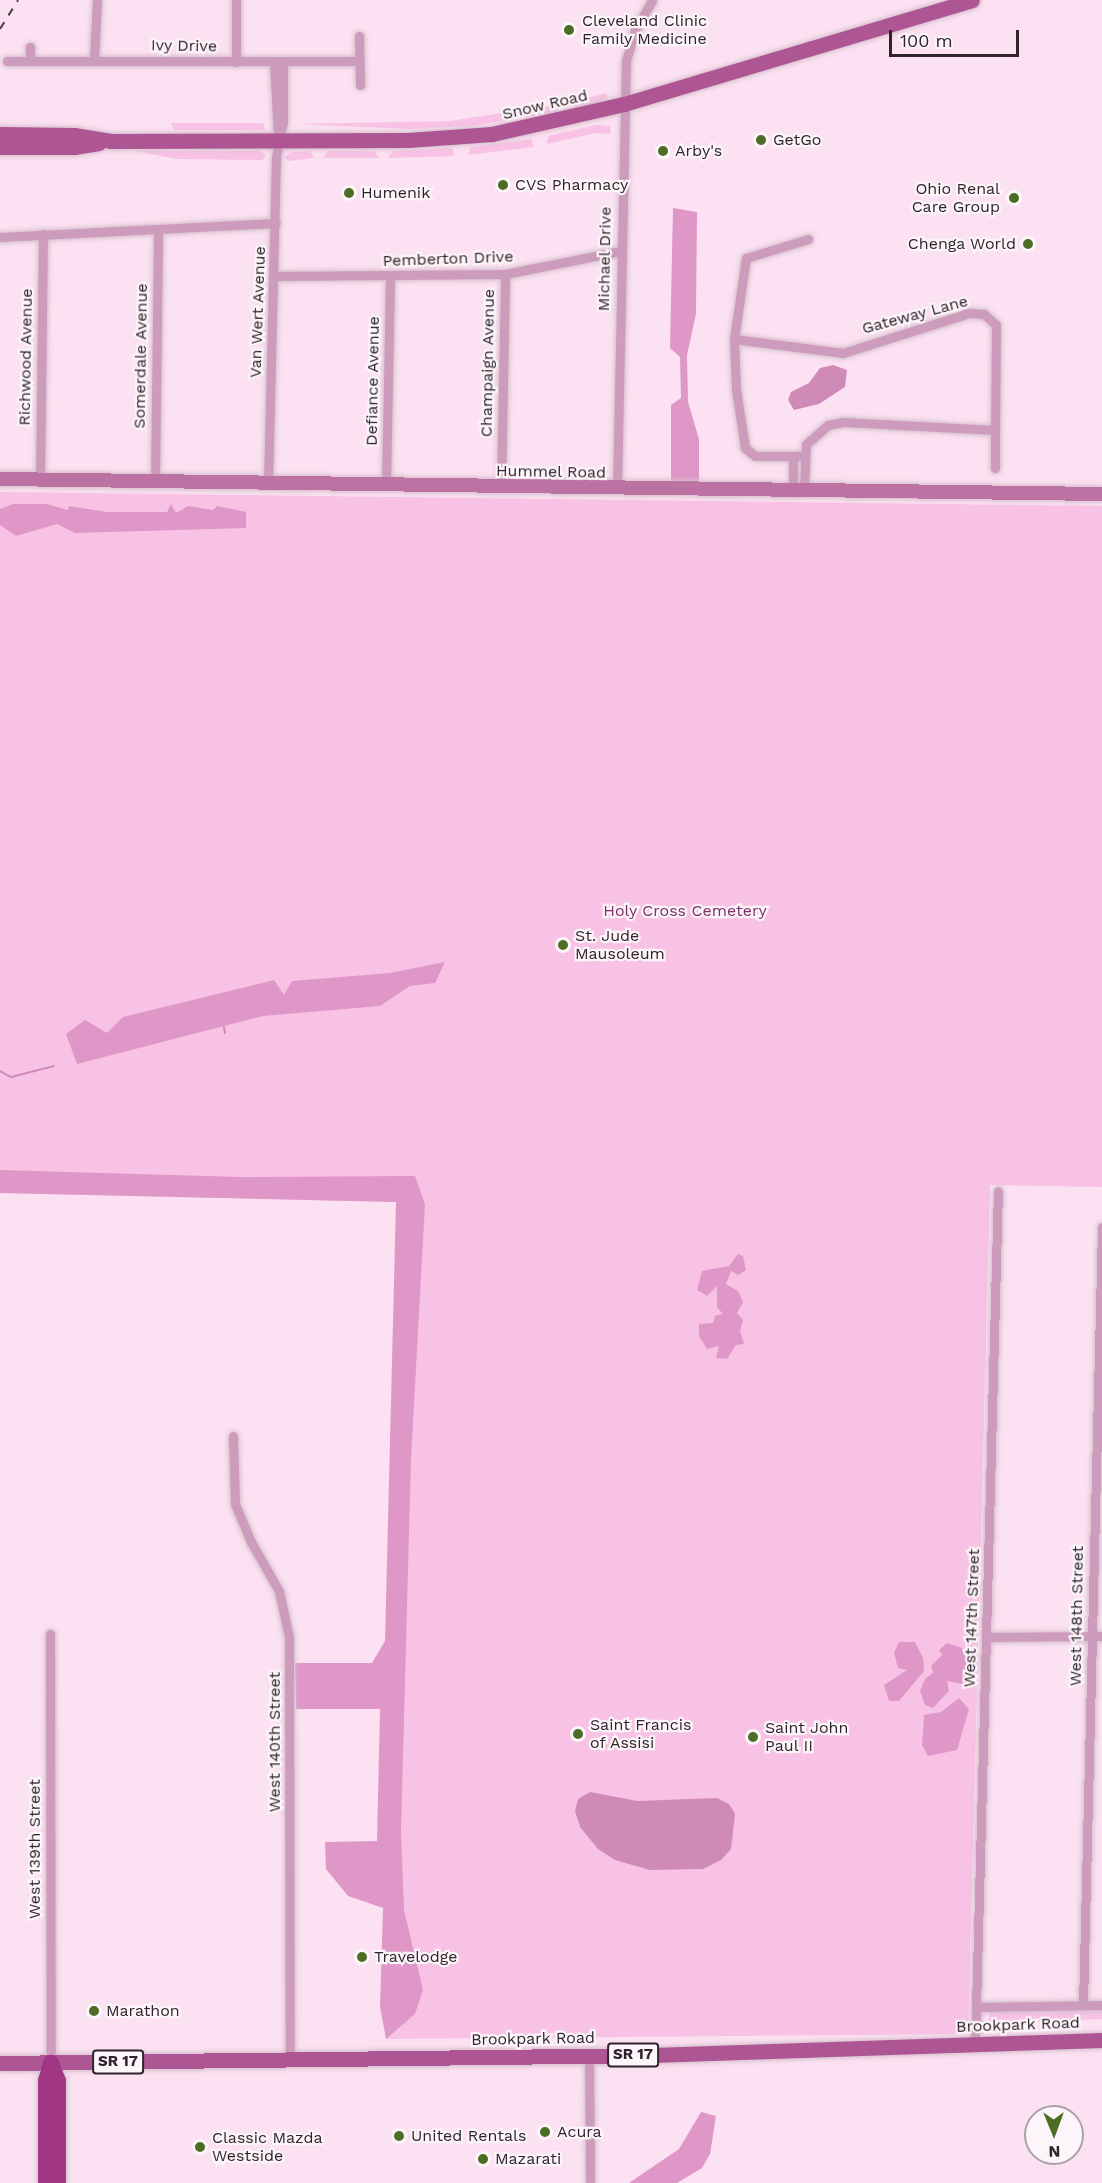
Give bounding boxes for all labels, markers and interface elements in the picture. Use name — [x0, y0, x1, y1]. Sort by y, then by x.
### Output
place label: Cleveland Clinic Family Medicine — [582, 11, 707, 49]
scale bar — [892, 18, 1022, 56]
marker: Cleveland Clinic Family Medicine — [560, 21, 578, 39]
text: 100 m — [900, 30, 953, 51]
street label: Ivy Drive — [151, 36, 217, 56]
street label: Snow Road — [500, 86, 590, 124]
place label: GetGo — [773, 130, 821, 150]
marker: GetGo — [754, 133, 768, 147]
place label: Arby's — [675, 141, 722, 161]
marker: Arby's — [656, 144, 670, 158]
place label: CVS Pharmacy — [515, 175, 628, 195]
marker: CVS Pharmacy — [496, 178, 510, 192]
place label: Ohio Renal Care Group — [912, 179, 1000, 217]
place label: Humenik — [361, 183, 430, 203]
marker: Humenik — [342, 186, 356, 200]
marker: Ohio Renal Care Group — [1005, 189, 1023, 207]
street label: Michael Drive — [594, 206, 616, 312]
place label: Chenga World — [907, 234, 1016, 254]
marker: Chenga World — [1021, 237, 1035, 251]
street label: Van Wert Avenue — [246, 245, 270, 379]
street label: Pemberton Drive — [382, 247, 514, 271]
street label: Somerdale Avenue — [130, 283, 152, 429]
street label: Richwood Avenue — [15, 288, 37, 426]
street label: Champaign Avenue — [477, 288, 499, 438]
street label: Gateway Lane — [860, 292, 970, 338]
street label: Defiance Avenue — [362, 316, 384, 446]
street label: Hummel Road — [496, 461, 606, 483]
park label: Holy Cross Cemetery — [603, 901, 767, 921]
place label: St. Jude Mausoleum — [575, 926, 665, 964]
marker: St. Jude Mausoleum — [556, 938, 570, 952]
street label: West 148th Street — [1066, 1545, 1088, 1687]
street label: West 147th Street — [960, 1548, 984, 1688]
street label: West 140th Street — [265, 1672, 285, 1812]
place label: Saint Francis of Assisi — [590, 1715, 691, 1753]
place label: Saint John Paul II — [765, 1718, 849, 1756]
marker: Saint Francis of Assisi — [571, 1727, 585, 1741]
marker: Saint John Paul II — [746, 1730, 760, 1744]
street label: West 139th Street — [25, 1779, 45, 1919]
place label: Travelodge — [374, 1947, 457, 1967]
marker: Travelodge — [355, 1950, 369, 1964]
place label: Marathon — [106, 2001, 180, 2021]
marker: Marathon — [87, 2004, 101, 2018]
street label: Brookpark Road — [956, 2013, 1080, 2037]
street label: Brookpark Road — [471, 2028, 595, 2050]
road number: SR 17 — [606, 2043, 660, 2067]
road number: SR 17 — [91, 2050, 145, 2074]
north arrow — [1024, 2105, 1084, 2165]
place label: Acura — [557, 2122, 602, 2142]
marker: Acura — [538, 2125, 552, 2139]
place label: United Rentals — [411, 2126, 526, 2146]
place label: Classic Mazda Westside — [212, 2128, 323, 2166]
marker: United Rentals — [392, 2129, 406, 2143]
marker: Classic Mazda Westside — [193, 2140, 207, 2154]
text: N — [1048, 2142, 1060, 2161]
place label: Mazarati — [495, 2149, 561, 2169]
marker: Mazarati — [476, 2152, 490, 2166]

